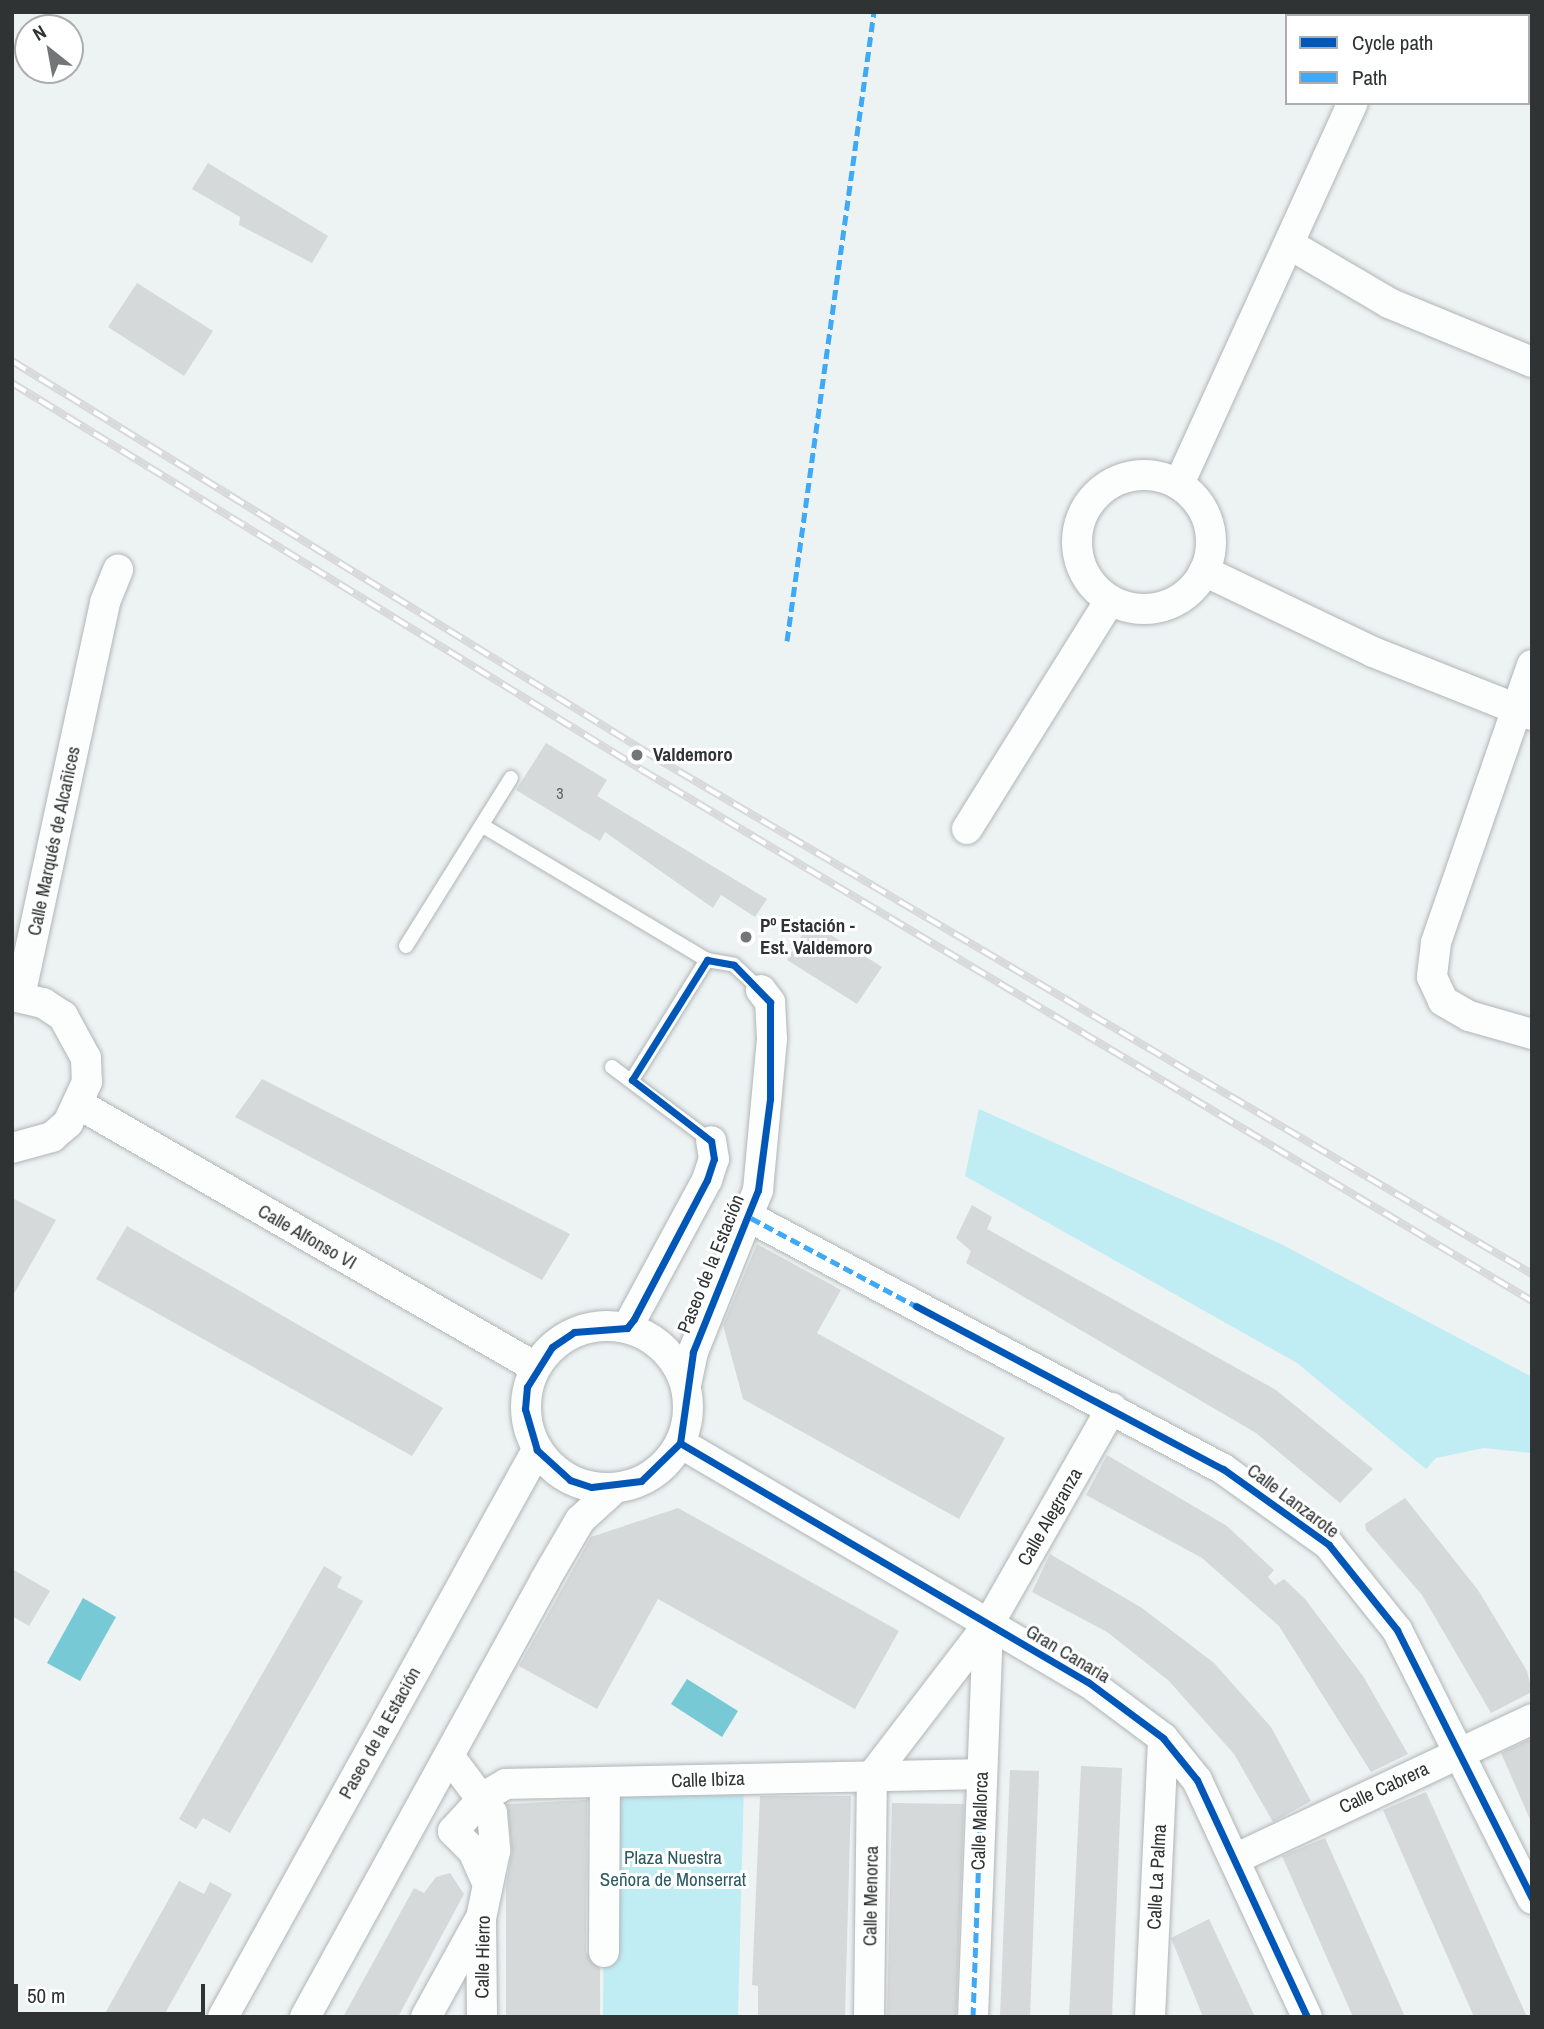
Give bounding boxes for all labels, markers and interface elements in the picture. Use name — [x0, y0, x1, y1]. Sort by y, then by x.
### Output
north arrow — [14, 14, 84, 84]
legend — [1285, 14, 1530, 105]
text: N — [28, 19, 51, 47]
text: Cycle path — [1352, 28, 1433, 57]
text: Path — [1352, 63, 1387, 92]
street label: Calle Marqués de Alcañices — [23, 744, 85, 938]
place label: Valdemoro — [653, 744, 733, 766]
marker: Valdemoro — [627, 745, 647, 765]
house number: 3 — [556, 783, 564, 803]
place label: Pº Estación - Est. Valdemoro — [760, 915, 873, 959]
marker: Pº Estación - Est. Valdemoro — [738, 929, 754, 945]
street label: Paseo de la Estación — [673, 1191, 749, 1337]
street label: Calle Alfonso VI — [253, 1199, 361, 1275]
street label: Calle Lanzarote — [1243, 1459, 1343, 1543]
street label: Calle Alegranza — [1013, 1464, 1087, 1570]
street label: Gran Canaria — [1022, 1620, 1114, 1688]
street label: Paseo de la Estación — [334, 1663, 426, 1803]
street label: Calle Cabrera — [1336, 1757, 1432, 1819]
street label: Calle Ibiza — [671, 1767, 745, 1793]
street label: Calle Mallorca — [967, 1771, 993, 1871]
street label: Calle La Palma — [1143, 1824, 1171, 1930]
street label: Calle Menorca — [859, 1846, 883, 1946]
park label: Plaza Nuestra Señora de Monserrat — [600, 1847, 746, 1891]
street label: Calle Hierro — [471, 1915, 495, 1999]
scale bar — [18, 1969, 208, 2013]
text: 50 m — [27, 1981, 65, 2010]

